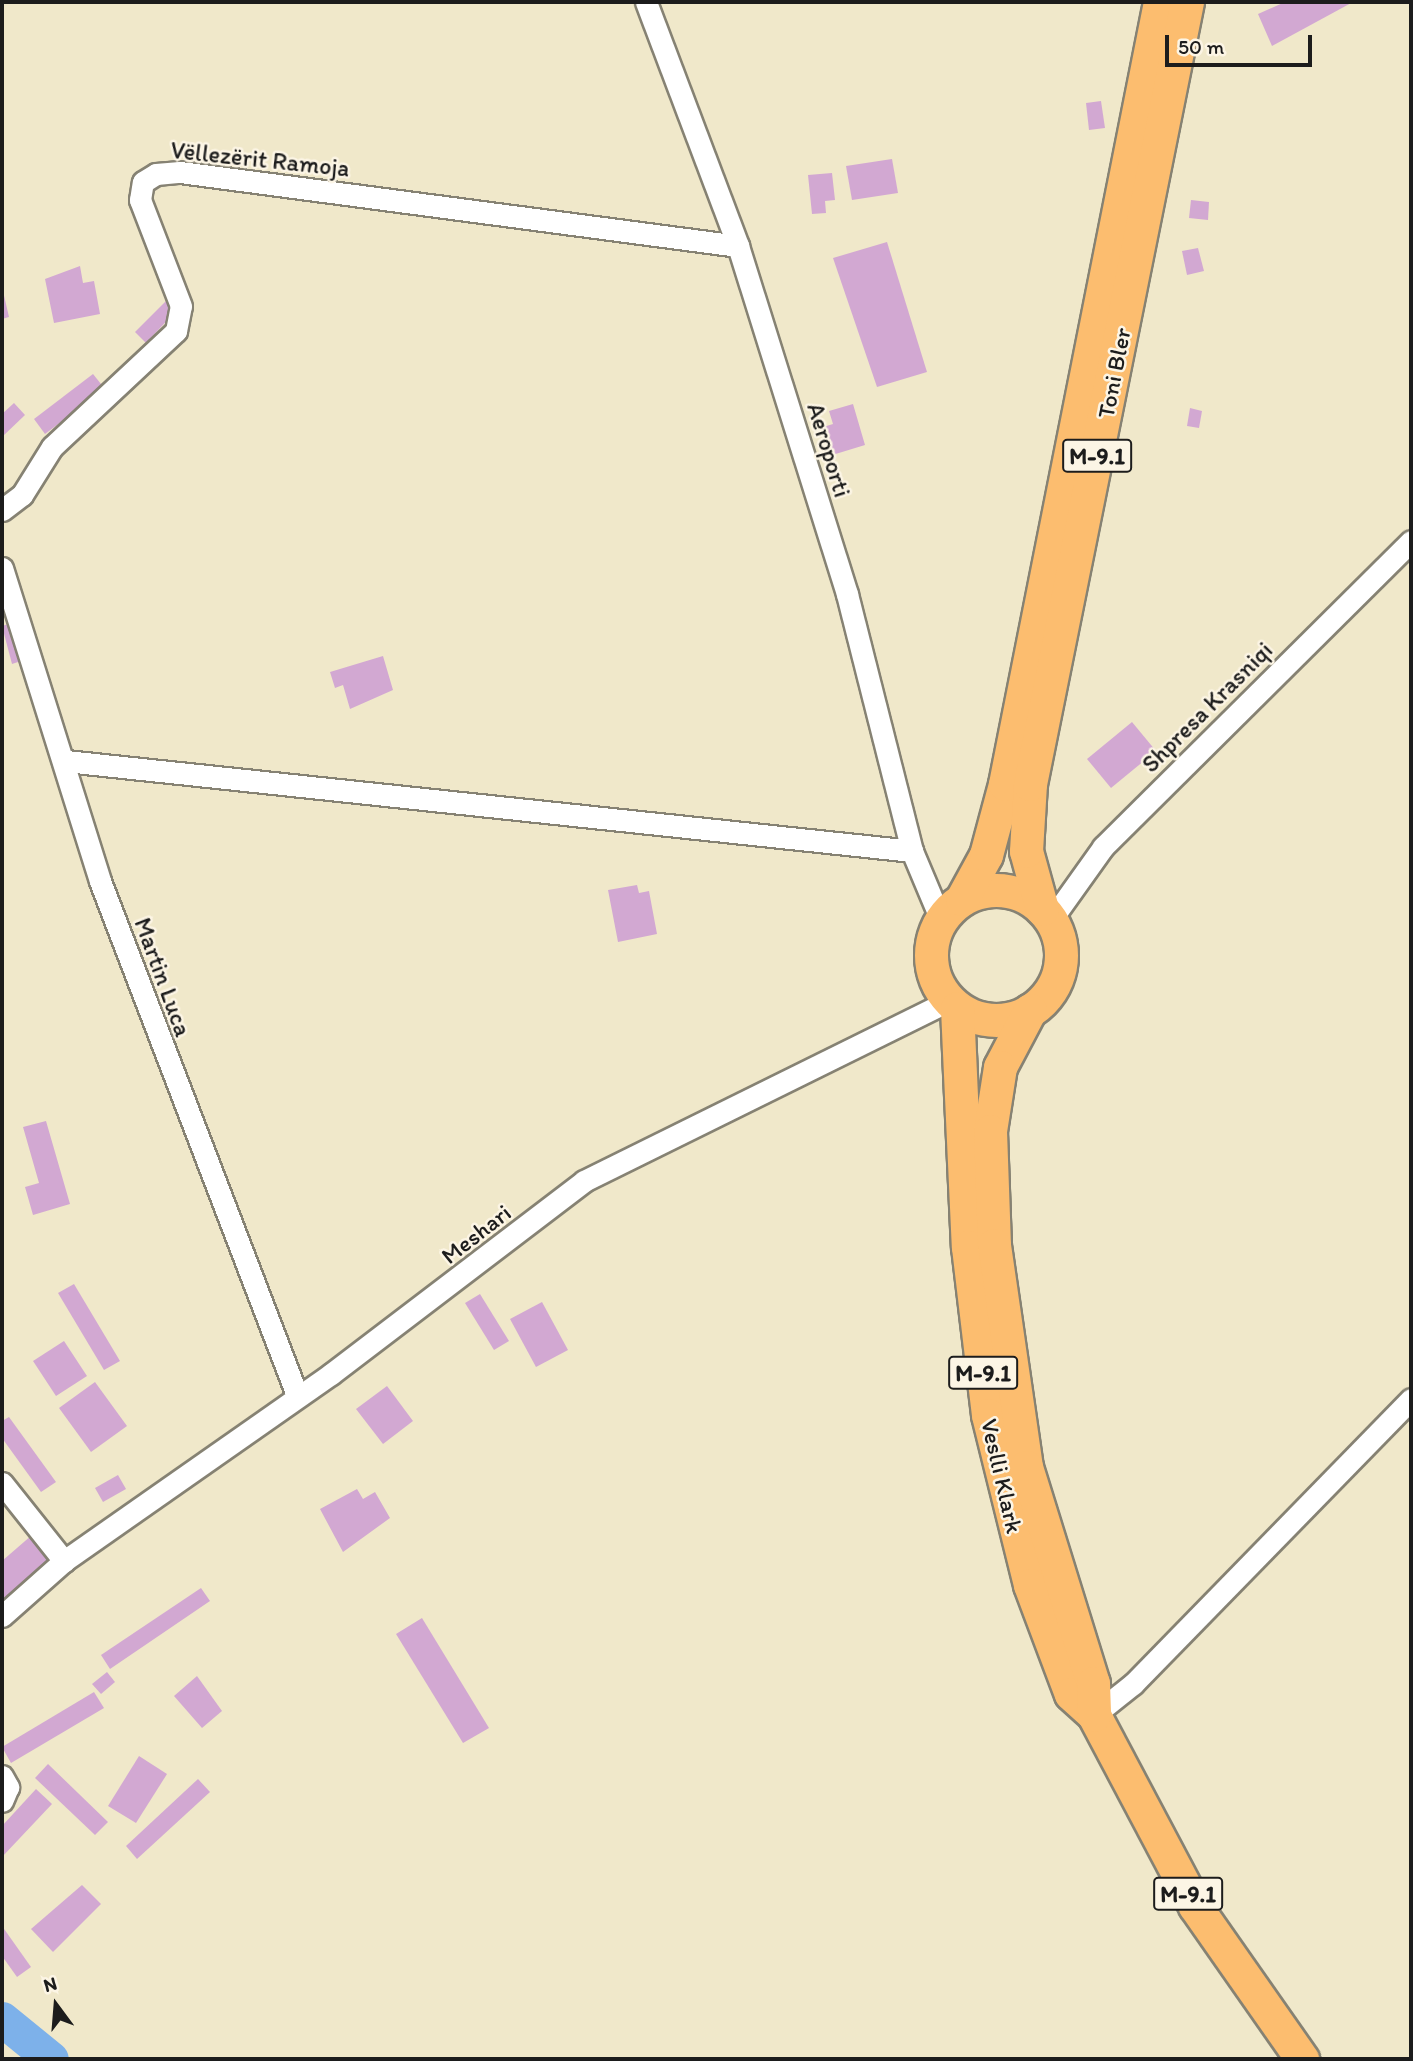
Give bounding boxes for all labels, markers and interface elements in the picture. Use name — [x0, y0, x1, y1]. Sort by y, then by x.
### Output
scale bar — [1168, 21, 1315, 65]
text: 50 m — [1178, 34, 1224, 59]
street label: Vëllezërit Ramoja — [169, 135, 351, 183]
street label: Toni Bler — [1091, 325, 1137, 421]
street label: Aeroporti — [801, 399, 857, 501]
road number: M-9.1 — [1062, 436, 1132, 476]
street label: Shpresa Krasniqi — [1136, 636, 1278, 778]
street label: Martin Luca — [128, 914, 198, 1040]
street label: Meshari — [435, 1198, 517, 1270]
road number: M-9.1 — [948, 1354, 1018, 1392]
street label: Veslli Klark — [975, 1416, 1029, 1536]
road number: M-9.1 — [1153, 1874, 1223, 1913]
north arrow — [21, 1970, 91, 2040]
text: N — [41, 1972, 59, 1997]

